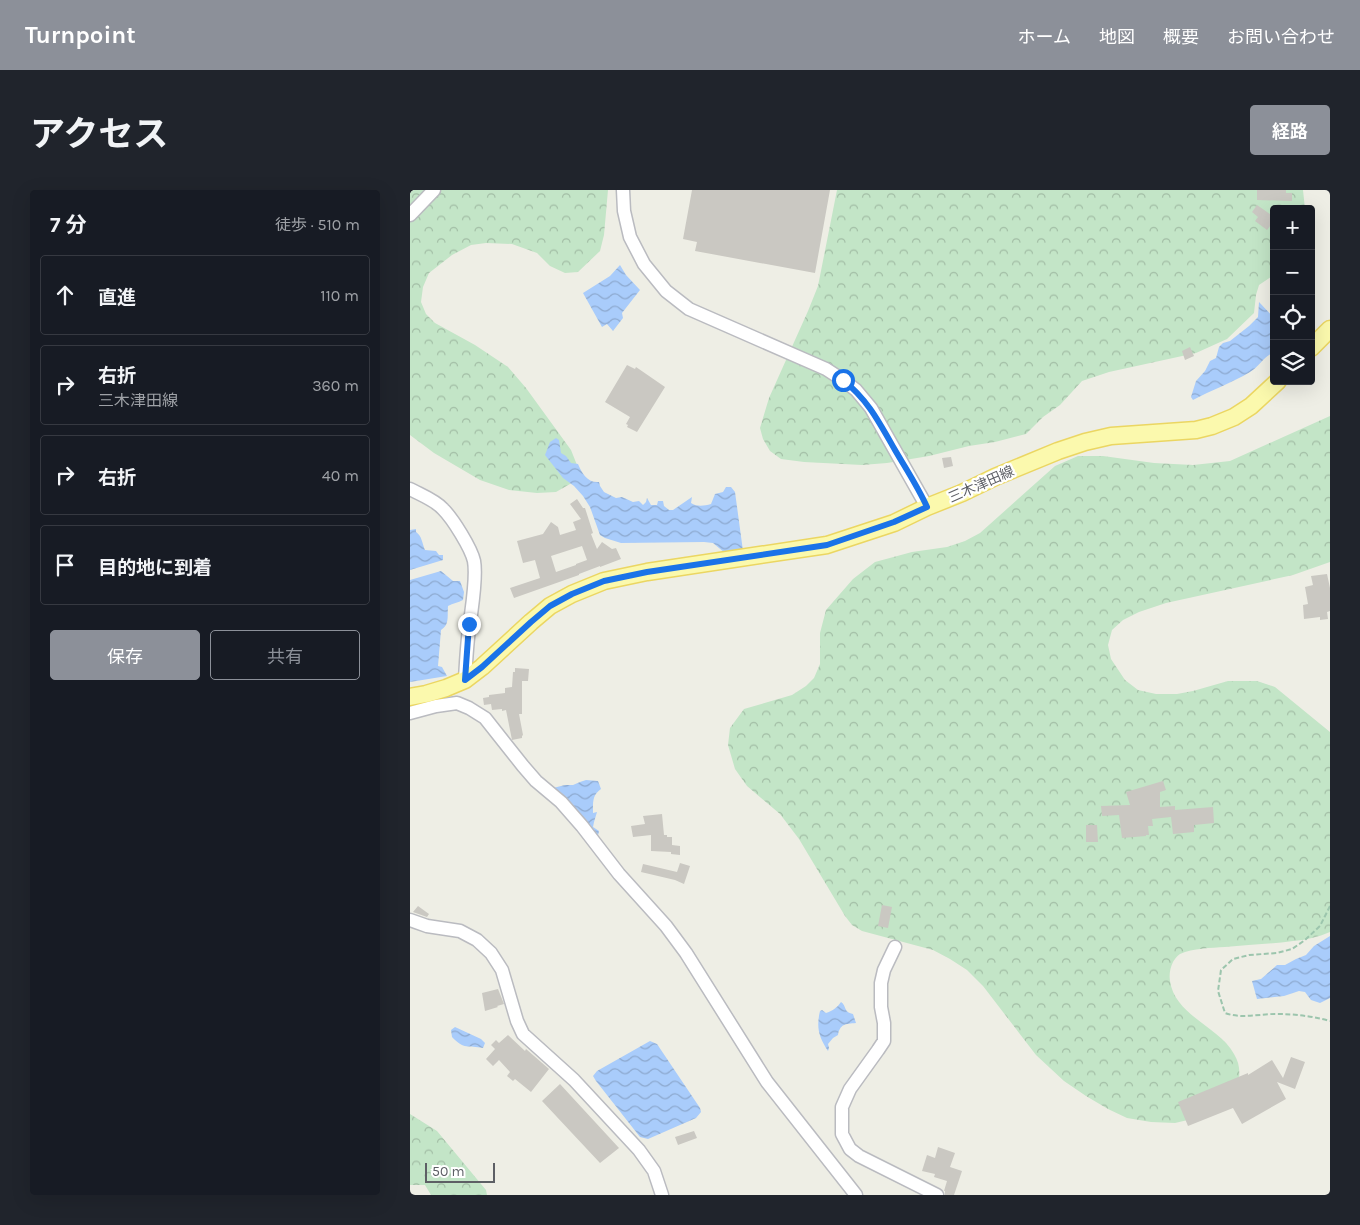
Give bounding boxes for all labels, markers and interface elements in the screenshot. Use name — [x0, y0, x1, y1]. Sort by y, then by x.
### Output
text: Turnpoint — [25, 21, 136, 49]
text: ホーム — [1018, 26, 1071, 48]
text: 地図 — [1099, 26, 1135, 48]
text: 概要 — [1163, 26, 1199, 48]
text: お問い合わせ — [1227, 26, 1335, 48]
button: 経路 — [1250, 105, 1330, 155]
text: アクセス — [30, 114, 168, 155]
map controls — [1270, 205, 1315, 385]
button: + — [1270, 205, 1315, 250]
text: 7 分 — [50, 213, 87, 237]
text: 徒歩 · 510 m — [275, 215, 360, 234]
button: − — [1270, 250, 1315, 295]
icon: ahead — [51, 281, 79, 309]
text: 110 m — [320, 286, 359, 305]
text: 直進 — [98, 287, 136, 309]
button: locate — [1270, 295, 1315, 340]
button: layers — [1270, 340, 1315, 385]
text: 右折 — [98, 365, 136, 387]
route start — [832, 369, 855, 392]
icon: right — [51, 371, 79, 399]
text: 360 m — [312, 376, 359, 395]
text: 三木津田線 — [98, 391, 178, 410]
icon: right — [51, 461, 79, 489]
street label: 三木津田線 — [946, 462, 1017, 506]
text: 40 m — [322, 466, 359, 485]
text: 右折 — [98, 467, 136, 489]
icon: arrive — [51, 551, 79, 579]
text: 目的地に到着 — [98, 557, 212, 579]
route end — [458, 613, 481, 636]
button: 保存 — [50, 630, 200, 680]
button: 共有 — [210, 630, 360, 680]
scale bar — [425, 1160, 495, 1183]
text: 50 m — [432, 1163, 465, 1180]

